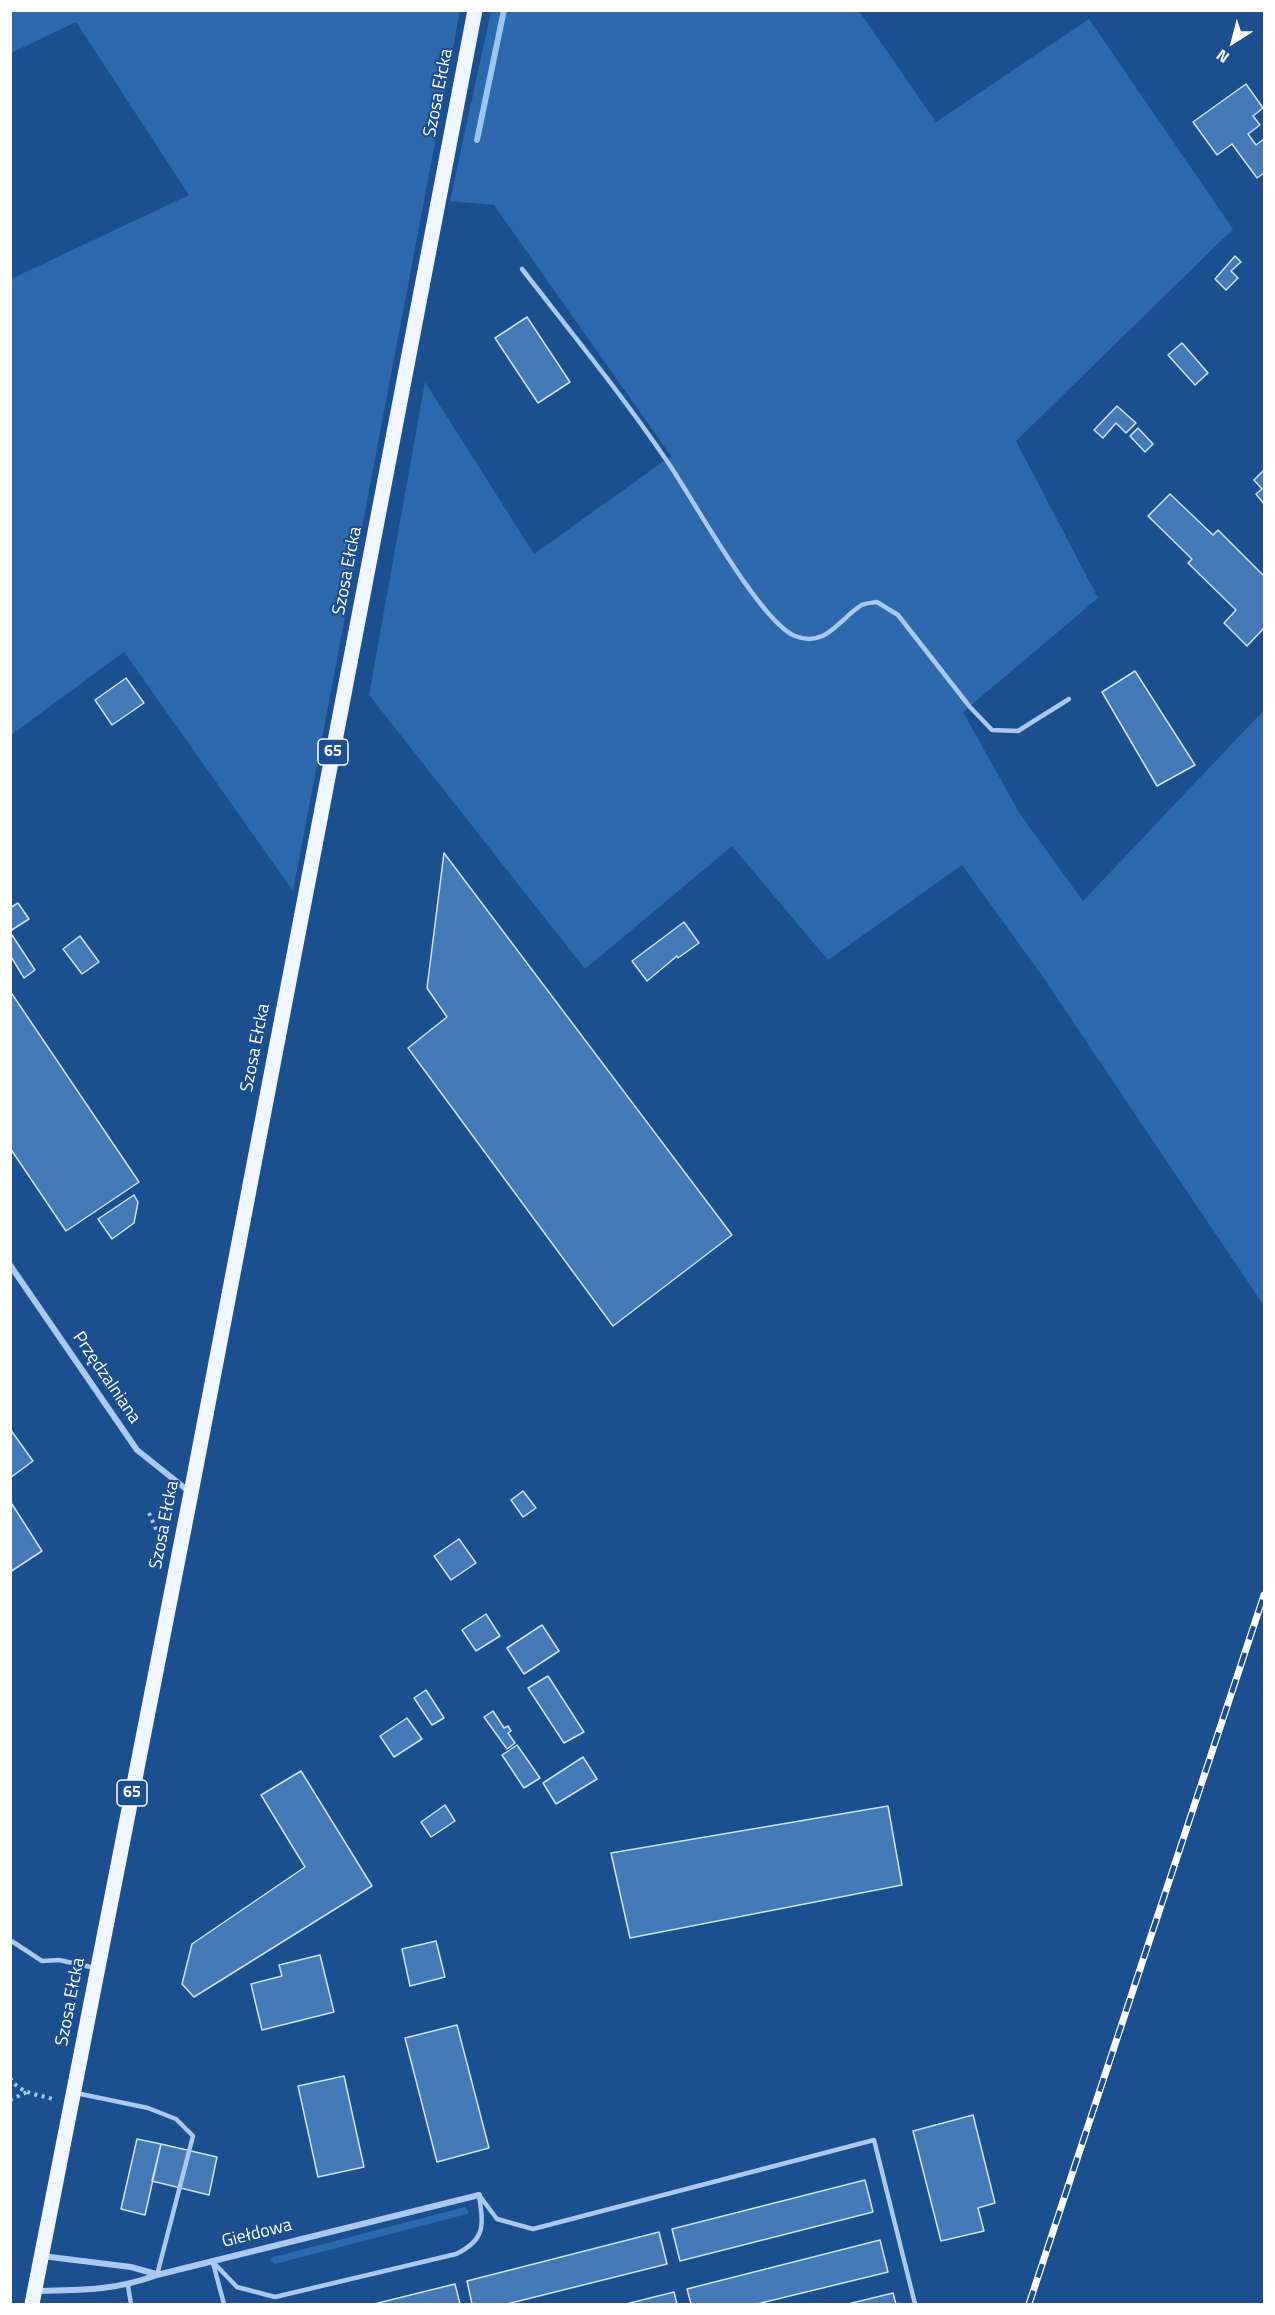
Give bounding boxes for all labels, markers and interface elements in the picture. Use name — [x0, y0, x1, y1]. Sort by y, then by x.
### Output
north arrow — [1203, 12, 1263, 72]
text: N — [1211, 44, 1234, 70]
street label: Szosa Ełcka — [420, 47, 458, 139]
street label: Szosa Ełcka — [329, 525, 367, 617]
road number: 65 — [318, 739, 348, 765]
street label: Szosa Ełcka — [237, 1002, 275, 1094]
street label: Przędzalniana — [67, 1328, 145, 1428]
street label: Szosa Ełcka — [146, 1479, 184, 1571]
road number: 65 — [117, 1780, 147, 1806]
street label: Szosa Ełcka — [52, 1956, 90, 2048]
street label: Giełdowa — [220, 2215, 294, 2253]

